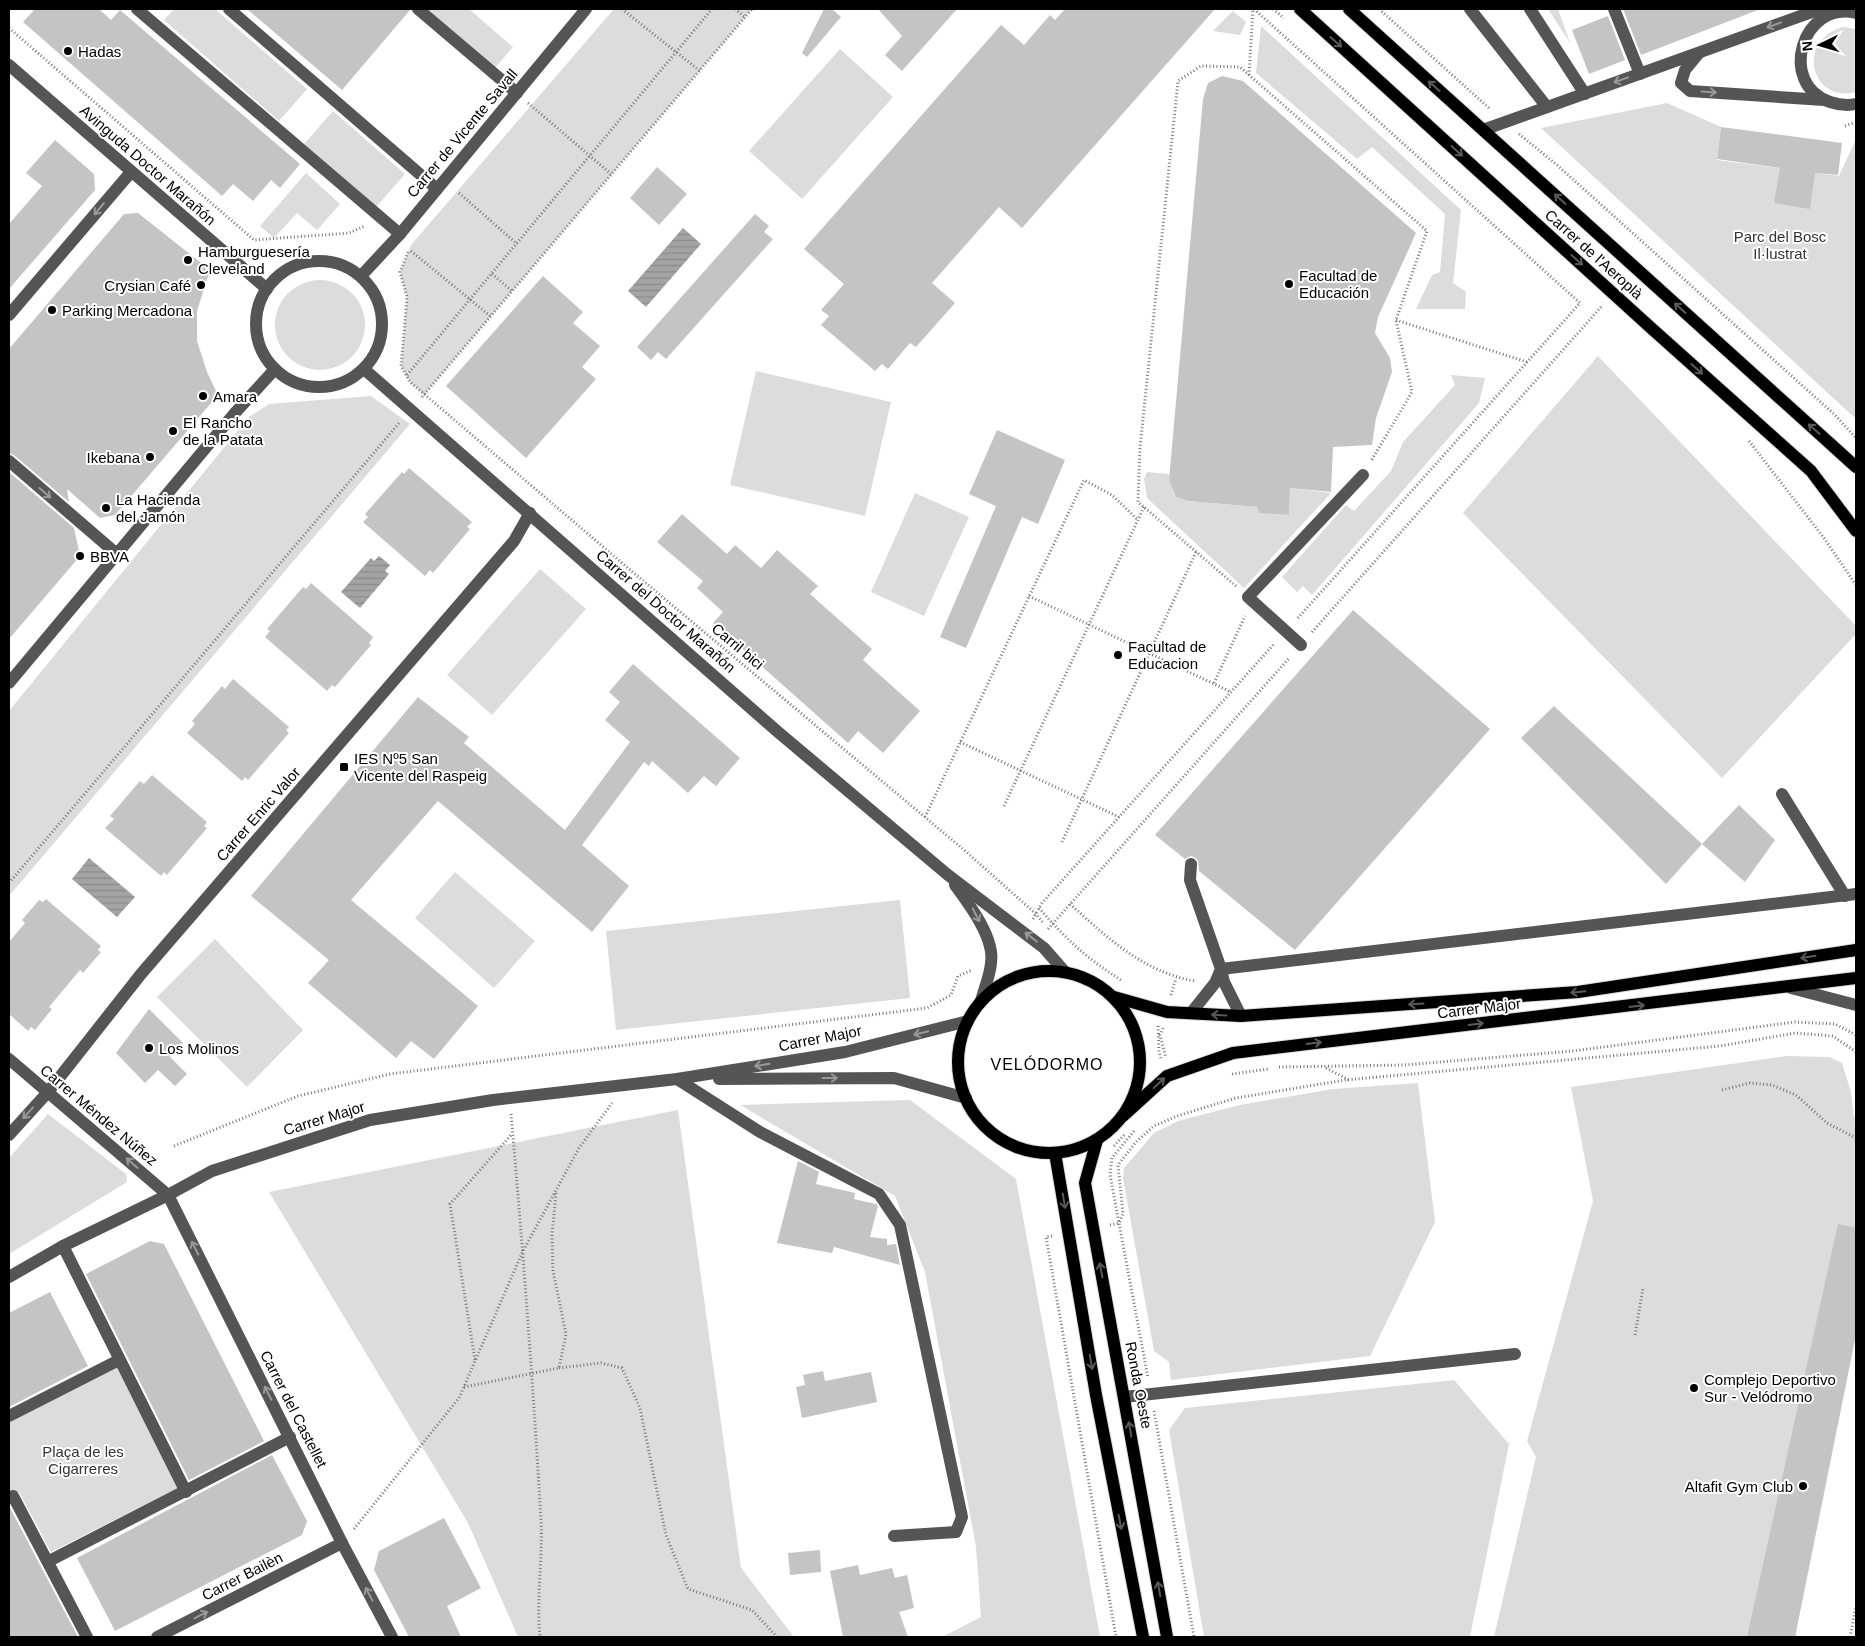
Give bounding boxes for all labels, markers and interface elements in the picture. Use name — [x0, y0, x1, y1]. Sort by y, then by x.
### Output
north arrow — [1795, 20, 1845, 70]
one-way arrow — [1767, 21, 1782, 30]
one-way arrow — [1330, 36, 1343, 47]
text: N — [1799, 40, 1815, 52]
place label: Hadas — [78, 43, 121, 60]
marker: Hadas — [62, 45, 74, 57]
street label: Carrer de Vicente Savall — [403, 65, 521, 201]
one-way arrow — [1614, 76, 1629, 85]
one-way arrow — [1428, 80, 1441, 92]
one-way arrow — [1700, 88, 1716, 97]
street label: Avinguda Doctor Marañón — [77, 102, 219, 228]
one-way arrow — [1450, 145, 1463, 157]
one-way arrow — [1553, 193, 1566, 205]
one-way arrow — [94, 202, 105, 215]
street label: Carrer de l'Aeroplà — [1542, 206, 1647, 303]
park label: Parc del Bosc Il·lustrat — [1734, 228, 1827, 262]
place label: Hamburguesería Cleveland — [198, 243, 310, 277]
marker: Hamburguesería Cleveland — [182, 254, 194, 266]
one-way arrow — [1570, 254, 1583, 266]
place label: Facultad de Educación — [1299, 267, 1377, 301]
place label: Crysian Café — [104, 277, 191, 294]
marker: Facultad de Educación — [1283, 278, 1295, 290]
marker: Crysian Café — [195, 279, 207, 291]
place label: Parking Mercadona — [62, 302, 193, 319]
one-way arrow — [1674, 302, 1687, 314]
marker: Parking Mercadona — [46, 304, 58, 316]
one-way arrow — [1691, 363, 1704, 375]
place label: Amara — [213, 388, 258, 405]
marker: Amara — [197, 390, 209, 402]
place label: El Rancho de la Patata — [183, 414, 264, 448]
one-way arrow — [1807, 423, 1820, 434]
marker: El Rancho de la Patata — [167, 425, 179, 437]
place label: Ikebana — [87, 449, 141, 466]
marker: Ikebana — [144, 451, 156, 463]
one-way arrow — [39, 488, 52, 499]
place label: La Hacienda del Jamón — [116, 491, 201, 525]
marker: La Hacienda del Jamón — [100, 502, 112, 514]
street label: Carrer del Doctor Marañón — [593, 546, 739, 676]
place label: BBVA — [90, 548, 129, 565]
marker: BBVA — [74, 550, 86, 562]
street label: Carril bici — [709, 619, 767, 673]
place label: Facultad de Educacion — [1128, 638, 1206, 672]
marker: Facultad de Educacion — [1112, 649, 1124, 661]
place label: IES Nº5 San Vicente del Raspeig — [354, 750, 487, 784]
marker: IES Nº5 San Vicente del Raspeig — [338, 761, 350, 773]
street label: Carrer Enric Valor — [213, 764, 303, 864]
one-way arrow — [971, 907, 981, 922]
one-way arrow — [1025, 932, 1038, 943]
one-way arrow — [1800, 953, 1816, 963]
one-way arrow — [1570, 987, 1586, 997]
street label: Carrer Major — [1436, 994, 1522, 1022]
one-way arrow — [1408, 999, 1424, 1008]
one-way arrow — [1629, 1001, 1645, 1011]
one-way arrow — [1211, 1010, 1228, 1020]
one-way arrow — [1468, 1019, 1484, 1029]
street label: Carrer Major — [777, 1022, 863, 1054]
one-way arrow — [913, 1028, 929, 1038]
one-way arrow — [1306, 1038, 1322, 1048]
place label: Los Molinos — [159, 1040, 239, 1057]
marker: Los Molinos — [143, 1042, 155, 1054]
district label: VELÓDORMO — [990, 1055, 1104, 1073]
street label: Carrer Méndez Núñez — [37, 1061, 161, 1169]
one-way arrow — [754, 1061, 770, 1071]
one-way arrow — [822, 1073, 838, 1083]
one-way arrow — [1153, 1077, 1166, 1089]
street label: Carrer Major — [281, 1098, 367, 1138]
one-way arrow — [22, 1107, 34, 1120]
one-way arrow — [125, 1158, 138, 1169]
one-way arrow — [1059, 1193, 1069, 1209]
one-way arrow — [190, 1241, 199, 1256]
one-way arrow — [1095, 1262, 1105, 1278]
street label: Ronda Oeste — [1122, 1340, 1156, 1430]
street label: Carrer del Castellet — [257, 1348, 331, 1471]
one-way arrow — [1086, 1353, 1096, 1369]
place label: Complejo Deportivo Sur - Velódromo — [1704, 1371, 1836, 1405]
marker: Complejo Deportivo Sur - Velódromo — [1688, 1382, 1700, 1394]
one-way arrow — [263, 1386, 272, 1401]
one-way arrow — [1125, 1422, 1135, 1438]
park label: Plaça de les Cigarreres — [42, 1443, 124, 1477]
place label: Altafit Gym Club — [1685, 1478, 1793, 1495]
marker: Altafit Gym Club — [1797, 1480, 1809, 1492]
one-way arrow — [1116, 1513, 1126, 1529]
street label: Carrer Bailèn — [199, 1548, 285, 1604]
one-way arrow — [1153, 1582, 1163, 1598]
one-way arrow — [364, 1587, 373, 1602]
one-way arrow — [193, 1610, 208, 1620]

